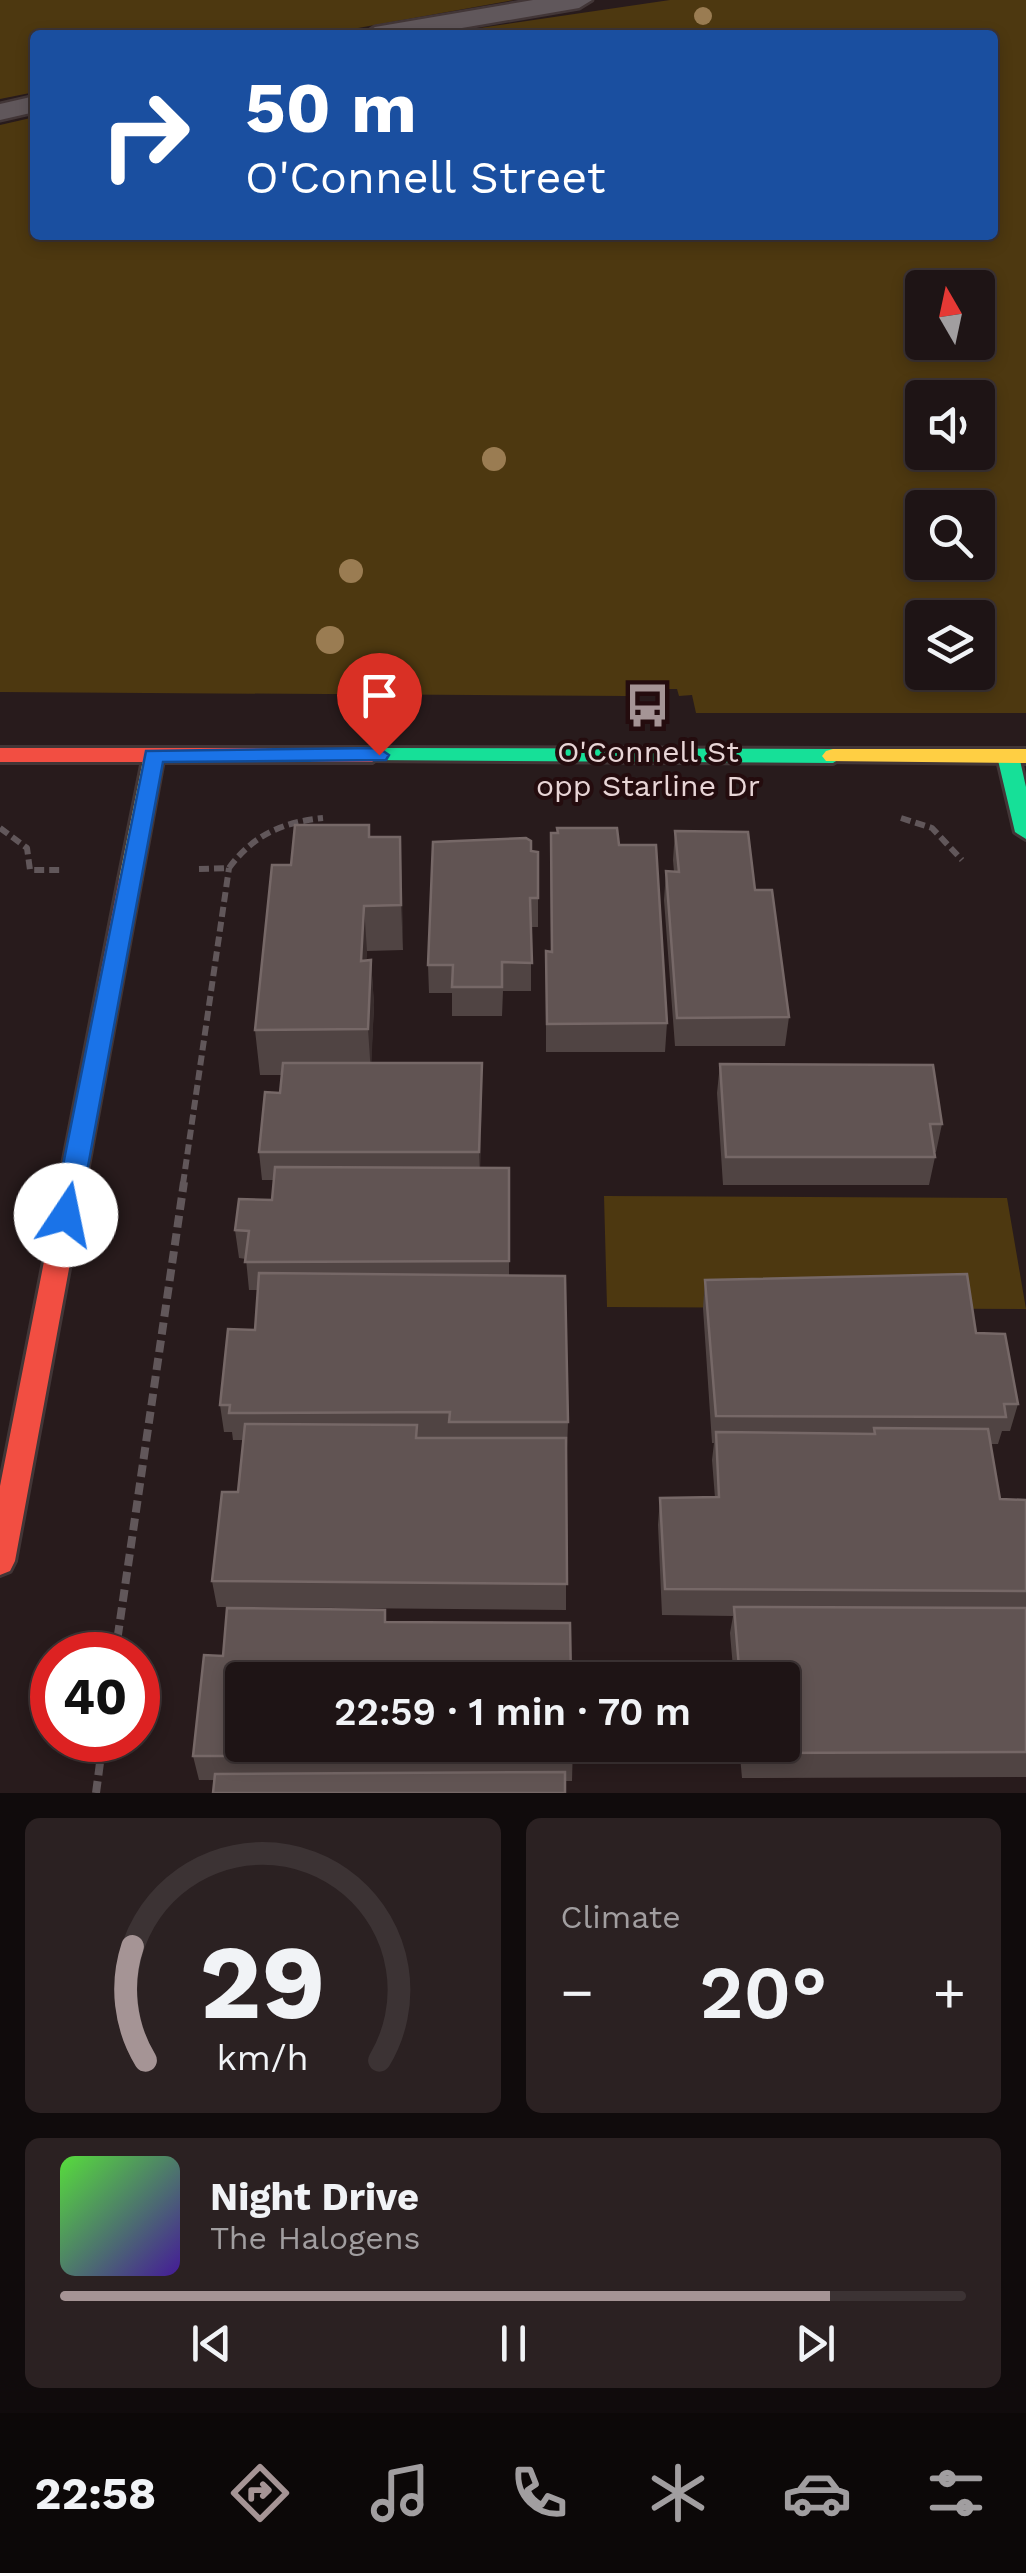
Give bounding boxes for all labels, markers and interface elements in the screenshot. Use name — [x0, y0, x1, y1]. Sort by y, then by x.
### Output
text: 50 m — [245, 67, 417, 149]
icon: right — [80, 70, 210, 200]
text: O'Connell Street — [245, 151, 606, 204]
north arrow — [905, 270, 995, 360]
map controls — [905, 270, 995, 690]
button: sound — [905, 380, 995, 470]
button: search — [905, 490, 995, 580]
button: layers — [905, 600, 995, 690]
pin — [337, 653, 422, 756]
icon: arrive — [352, 668, 407, 723]
bus stop icon: O'Connell St opp Starline Dr — [624, 681, 672, 729]
place label: O'Connell St opp Starline Dr — [536, 734, 760, 803]
position arrow — [14, 1163, 118, 1267]
speed limit sign: 40 — [30, 1632, 160, 1762]
text: 22:59 · 1 min · 70 m — [334, 1690, 691, 1734]
text: Climate — [561, 1898, 681, 1936]
text: 29 — [200, 1921, 326, 2043]
text: 20° — [699, 1948, 827, 2036]
text: − — [561, 1960, 594, 2024]
text: + — [933, 1960, 966, 2024]
text: km/h — [217, 2037, 309, 2079]
text: Night Drive — [210, 2175, 419, 2219]
text: The Halogens — [210, 2219, 420, 2257]
icon: previous — [184, 2316, 239, 2371]
icon: pause — [486, 2316, 541, 2371]
icon: next — [788, 2316, 843, 2371]
icon: directions — [225, 2458, 295, 2528]
icon: music — [365, 2458, 435, 2528]
icon: phone — [504, 2458, 574, 2528]
icon: climate — [643, 2458, 713, 2528]
icon: car — [782, 2458, 852, 2528]
icon: filters — [921, 2458, 991, 2528]
text: 22:58 — [35, 2467, 156, 2520]

